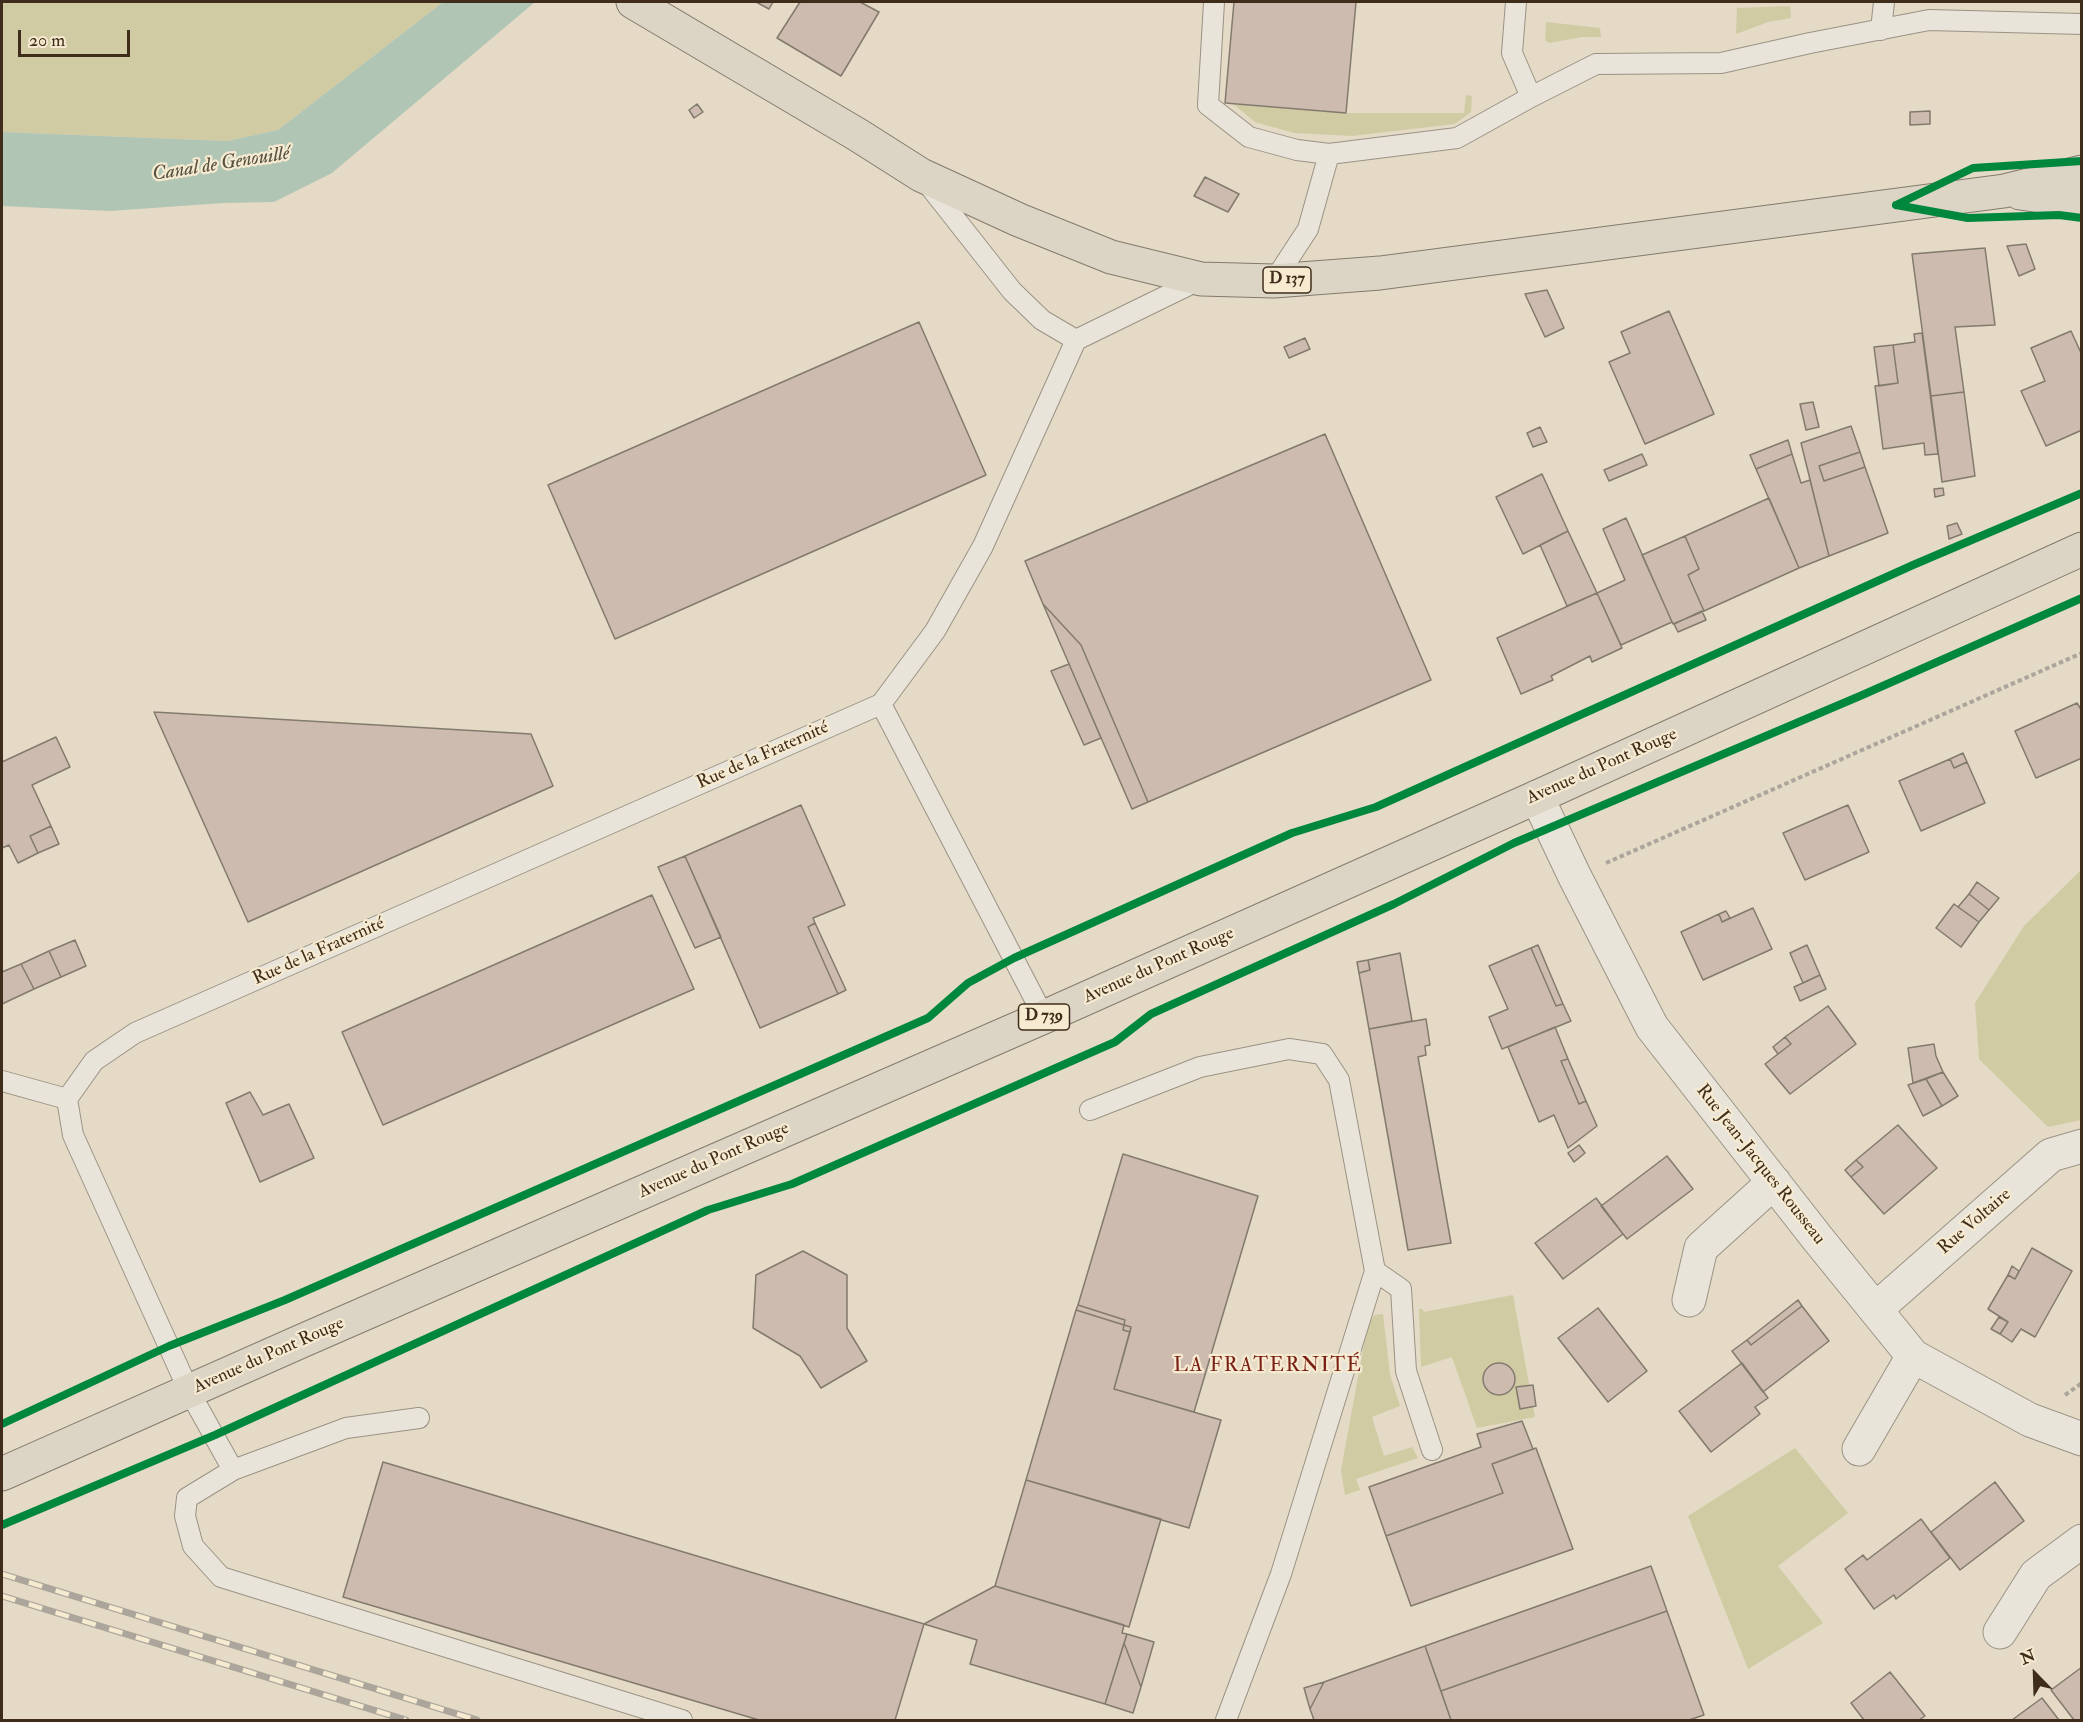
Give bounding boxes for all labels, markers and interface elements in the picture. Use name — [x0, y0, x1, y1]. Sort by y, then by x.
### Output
scale bar — [21, 18, 134, 56]
text: 20 m — [29, 29, 65, 52]
water label: Canal de Genouillé — [151, 142, 291, 188]
road number: D 137 — [1263, 267, 1311, 293]
street label: Rue de la Fraternité — [694, 717, 832, 795]
street label: Avenue du Pont Rouge — [1523, 724, 1681, 810]
street label: Rue de la Fraternité — [250, 913, 388, 991]
street label: Avenue du Pont Rouge — [1080, 923, 1238, 1009]
road number: D 739 — [1018, 1004, 1070, 1030]
street label: Rue Jean-Jacques Rousseau — [1691, 1081, 1829, 1249]
street label: Avenue du Pont Rouge — [635, 1118, 793, 1204]
street label: Rue Voltaire — [1934, 1184, 2016, 1260]
street label: Avenue du Pont Rouge — [190, 1313, 348, 1399]
district label: LA FRATERNITÉ — [1173, 1355, 1363, 1379]
north arrow — [2005, 1644, 2065, 1704]
text: N — [2017, 1645, 2038, 1669]

